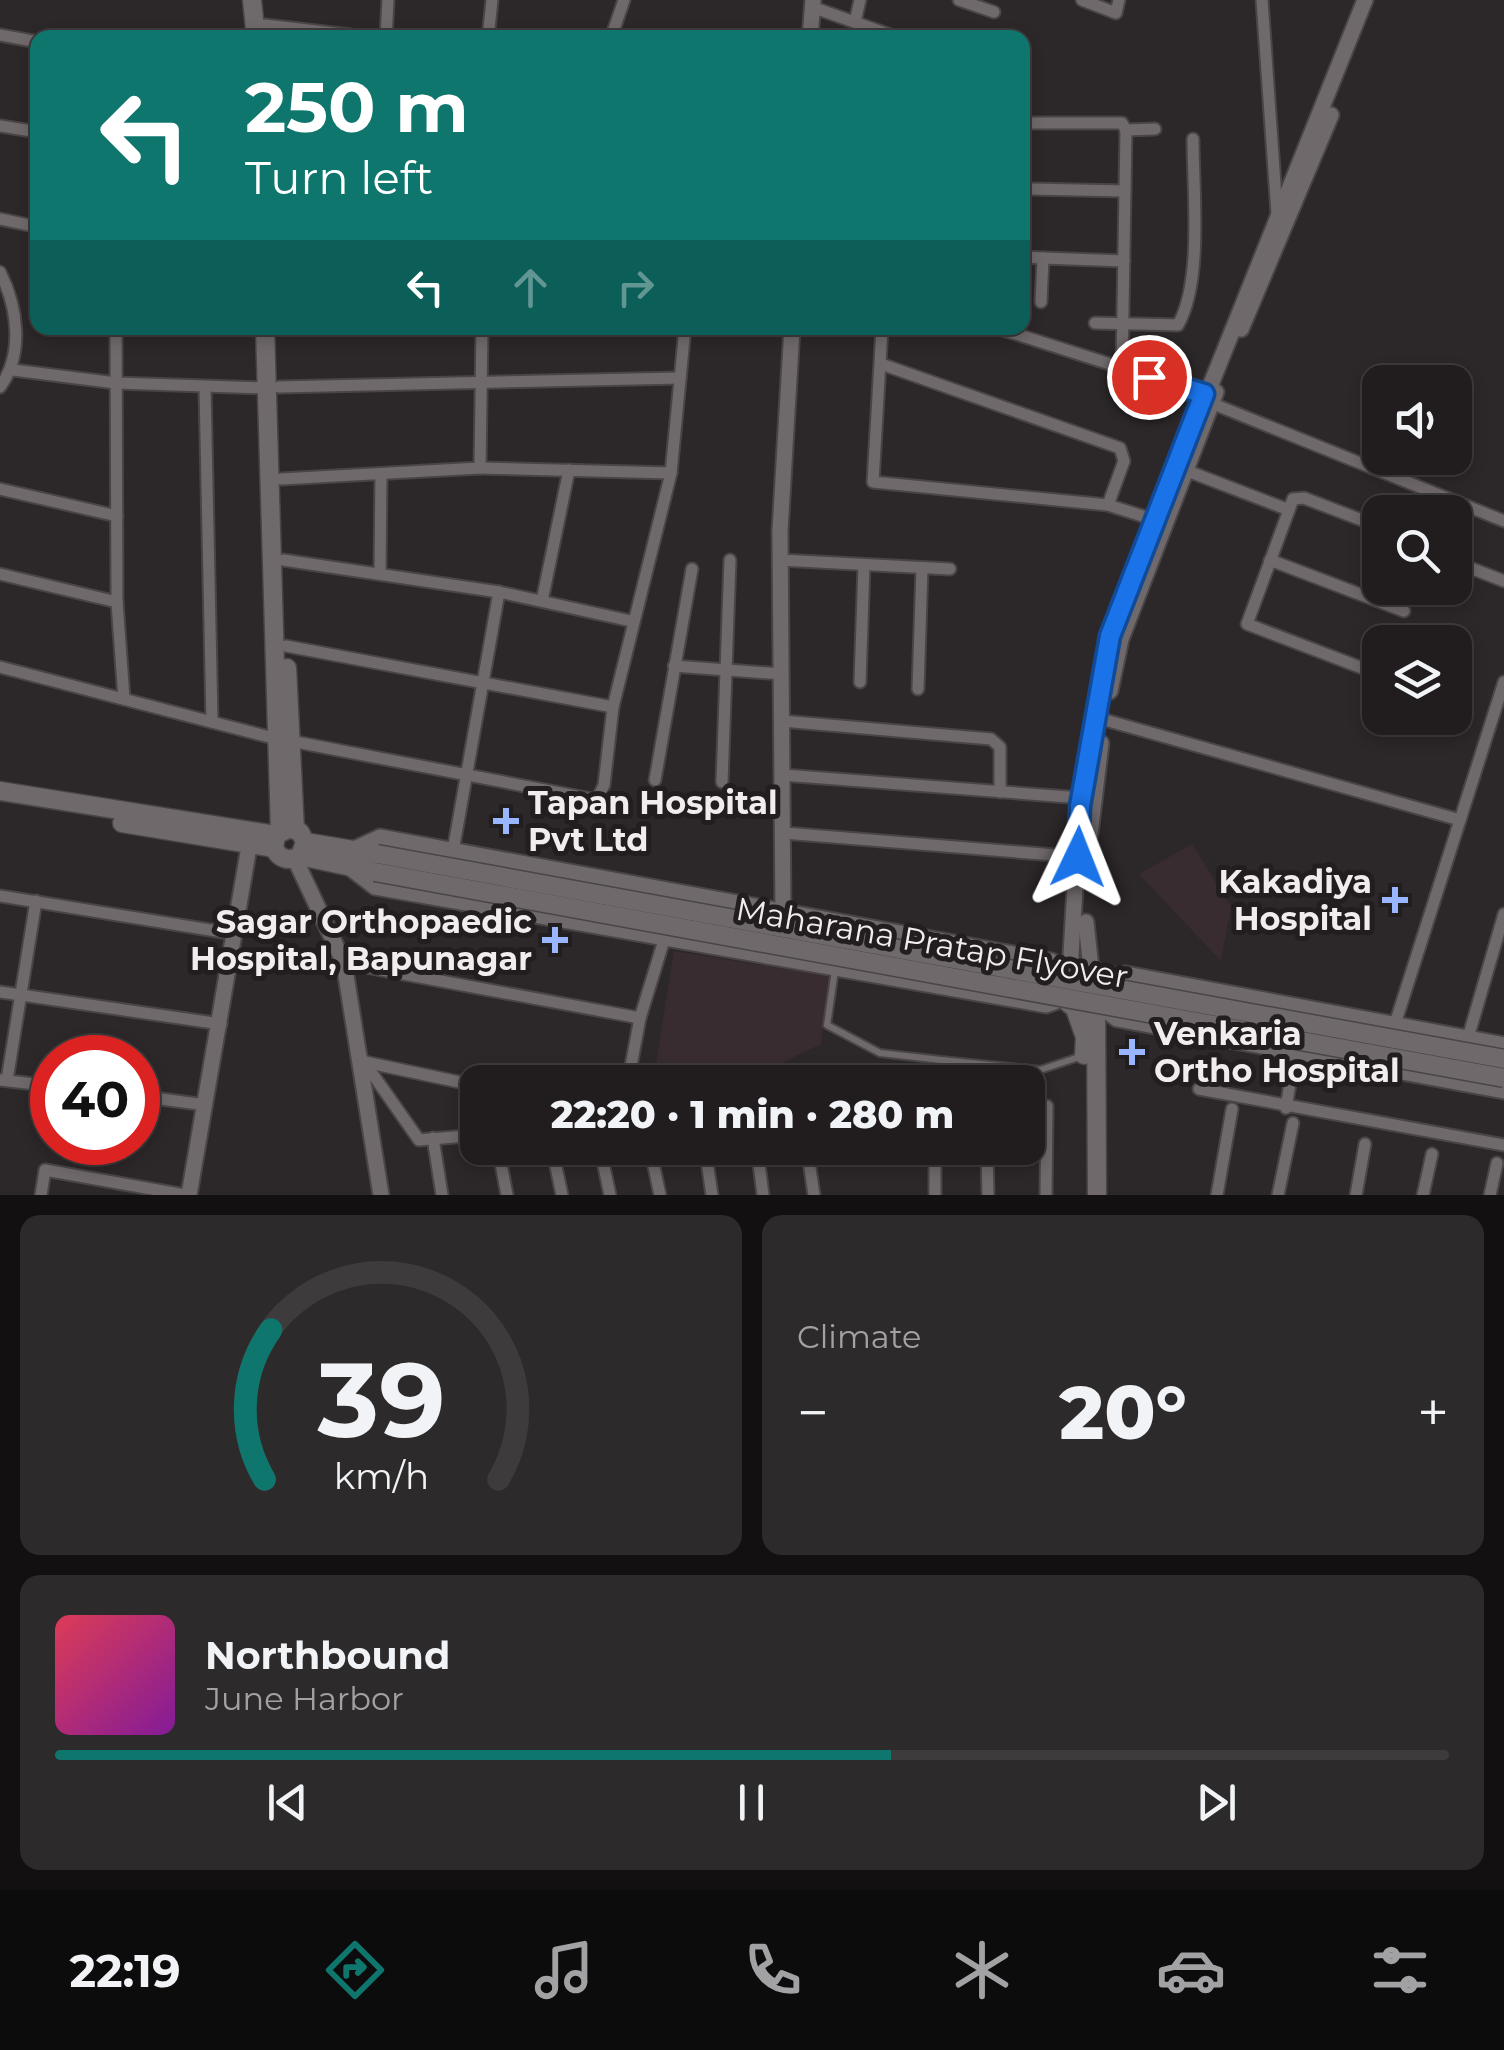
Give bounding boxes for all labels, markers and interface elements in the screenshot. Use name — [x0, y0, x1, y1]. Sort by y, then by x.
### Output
text: 250 m — [245, 64, 469, 150]
icon: left — [80, 70, 210, 200]
text: Turn left — [245, 150, 433, 205]
icon: left — [398, 260, 453, 315]
icon: ahead — [503, 260, 558, 315]
icon: right — [608, 260, 663, 315]
pin — [1107, 335, 1192, 420]
icon: arrive — [1122, 350, 1177, 405]
map controls — [1362, 365, 1472, 735]
button: sound — [1362, 365, 1472, 475]
button: search — [1362, 495, 1472, 605]
button: layers — [1362, 625, 1472, 735]
place label: Tapan Hospital Pvt Ltd — [528, 783, 778, 859]
position arrow — [1026, 805, 1130, 909]
marker: Tapan Hospital Pvt Ltd — [493, 808, 519, 834]
place label: Kakadiya Hospital — [1218, 862, 1372, 938]
marker: Kakadiya Hospital — [1382, 887, 1408, 913]
street label: Maharana Pratap Flyover — [733, 889, 1131, 996]
place label: Sagar Orthopaedic Hospital, Bapunagar — [190, 902, 532, 978]
marker: Sagar Orthopaedic Hospital, Bapunagar — [542, 927, 568, 953]
place label: Venkaria Ortho Hospital — [1153, 1014, 1400, 1090]
speed limit sign: 40 — [30, 1035, 160, 1165]
marker: Venkaria Ortho Hospital — [1119, 1039, 1145, 1065]
text: 22:20 · 1 min · 280 m — [551, 1091, 954, 1138]
text: Climate — [797, 1317, 921, 1356]
text: 39 — [316, 1336, 445, 1463]
text: 20° — [1059, 1366, 1187, 1458]
text: − — [797, 1379, 829, 1446]
text: + — [1417, 1379, 1449, 1446]
text: km/h — [333, 1454, 429, 1498]
text: Northbound — [205, 1632, 450, 1679]
text: June Harbor — [205, 1679, 404, 1718]
icon: previous — [260, 1775, 315, 1830]
icon: pause — [724, 1775, 779, 1830]
icon: next — [1189, 1775, 1244, 1830]
icon: directions — [320, 1935, 390, 2005]
icon: music — [529, 1935, 599, 2005]
icon: phone — [738, 1935, 808, 2005]
icon: climate — [947, 1935, 1017, 2005]
icon: car — [1156, 1935, 1226, 2005]
icon: filters — [1365, 1935, 1435, 2005]
text: 22:19 — [69, 1943, 181, 1998]

